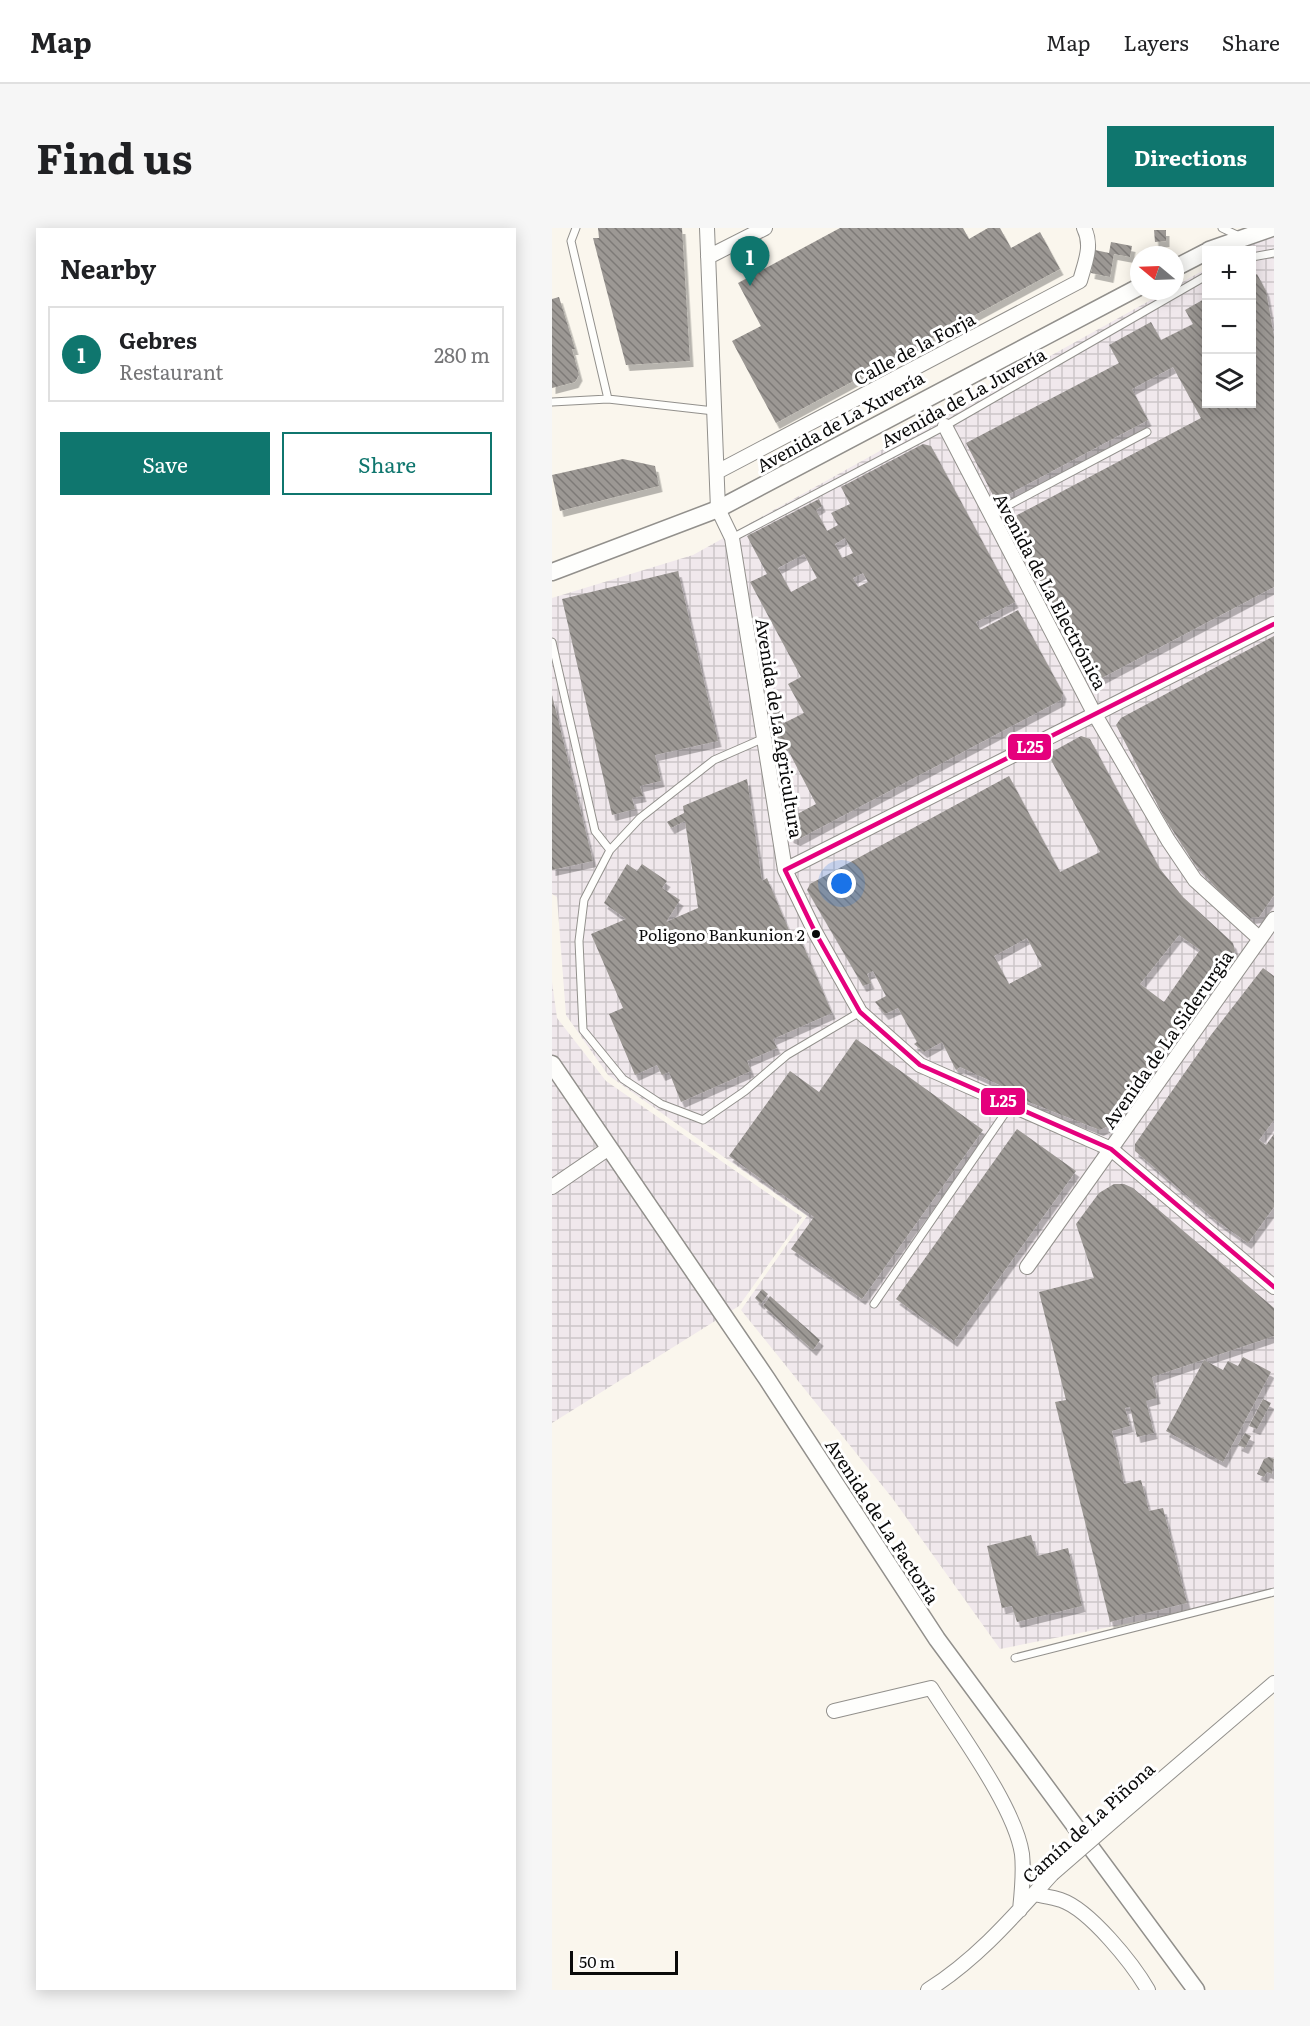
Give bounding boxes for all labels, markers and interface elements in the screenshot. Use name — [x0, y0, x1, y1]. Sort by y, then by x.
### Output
text: Map — [30, 20, 92, 62]
text: Map — [1046, 26, 1091, 57]
text: Layers — [1124, 26, 1189, 57]
text: Share — [1222, 26, 1280, 57]
text: Find us — [36, 125, 193, 187]
button: Directions — [1107, 126, 1274, 187]
pin: 1 — [730, 236, 770, 286]
north arrow — [1130, 246, 1184, 300]
map controls — [1202, 246, 1256, 408]
button: + — [1202, 246, 1256, 300]
text: Nearby — [60, 248, 156, 287]
button: − — [1202, 300, 1256, 354]
street label: Calle de la Forja — [848, 304, 980, 391]
text: Gebres — [119, 323, 197, 356]
text: 1 — [77, 339, 86, 369]
text: 280 m — [434, 339, 490, 369]
street label: Avenida de La Juvería — [875, 340, 1051, 454]
button: layers — [1202, 354, 1256, 408]
text: Restaurant — [119, 356, 223, 386]
street label: Avenida de La Xuvería — [751, 363, 929, 478]
button: Save — [60, 432, 270, 495]
button: Share — [282, 432, 492, 495]
street label: Avenida de La Electrónica — [988, 488, 1115, 694]
street label: Avenida de La Agricultura — [749, 616, 811, 840]
line badge: L25 — [1007, 733, 1052, 761]
text: L25 — [1016, 734, 1044, 758]
your location — [827, 869, 856, 898]
place label: Poligono Bankunion 2 — [638, 922, 805, 946]
marker: Poligono Bankunion 2 — [810, 928, 822, 940]
street label: Avenida de La Siderurgia — [1095, 944, 1239, 1134]
line badge: L25 — [980, 1087, 1026, 1116]
text: L25 — [989, 1088, 1017, 1112]
street label: Avenida de La Factoría — [819, 1433, 947, 1609]
street label: Camín de La Piñona — [1016, 1755, 1160, 1889]
scale bar — [570, 1948, 678, 1976]
text: 50 m — [579, 1949, 615, 1973]

